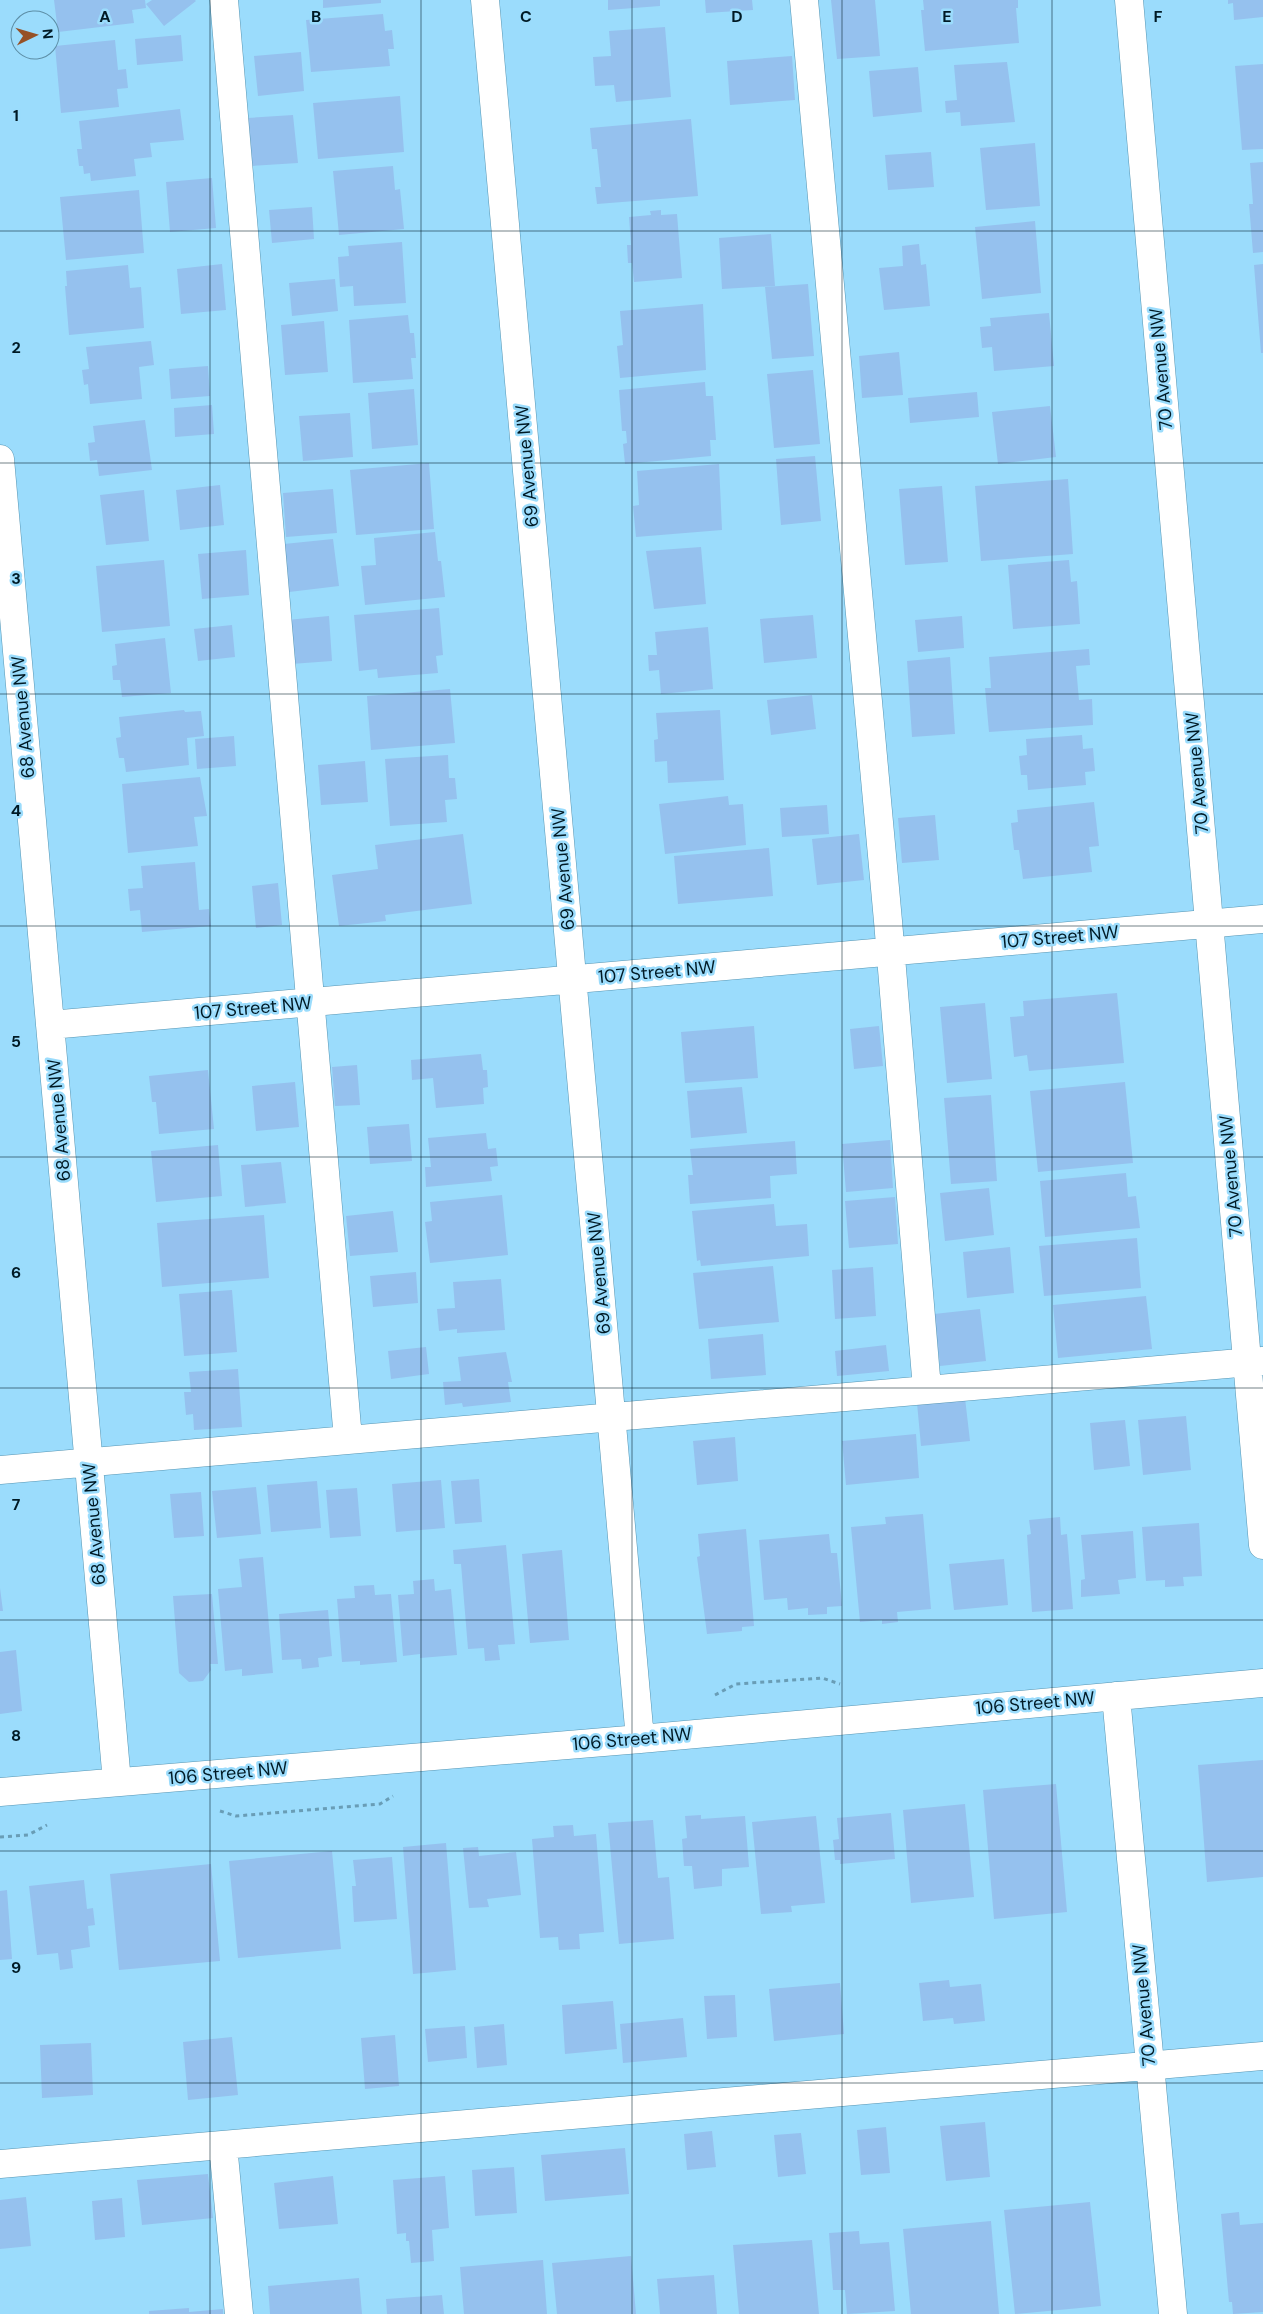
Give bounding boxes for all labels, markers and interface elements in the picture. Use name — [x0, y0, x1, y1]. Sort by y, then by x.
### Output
text: A — [99, 6, 111, 27]
text: B — [311, 6, 321, 27]
text: C — [520, 6, 532, 27]
text: D — [731, 6, 743, 27]
text: E — [942, 6, 952, 27]
text: F — [1154, 6, 1163, 27]
north arrow — [10, 10, 60, 60]
text: N — [39, 28, 57, 40]
text: 1 — [13, 105, 19, 126]
street label: 70 Avenue NW — [1144, 307, 1178, 431]
text: 2 — [11, 337, 21, 358]
street label: 69 Avenue NW — [510, 404, 544, 528]
text: 3 — [11, 568, 21, 589]
street label: 68 Avenue NW — [6, 655, 40, 779]
street label: 70 Avenue NW — [1180, 711, 1214, 835]
text: 4 — [11, 800, 21, 821]
street label: 69 Avenue NW — [546, 807, 580, 931]
street label: 107 Street NW — [1000, 920, 1120, 954]
street label: 107 Street NW — [597, 955, 717, 989]
street label: 107 Street NW — [193, 991, 313, 1025]
text: 5 — [11, 1031, 21, 1052]
street label: 68 Avenue NW — [42, 1058, 76, 1182]
street label: 70 Avenue NW — [1214, 1114, 1248, 1238]
street label: 69 Avenue NW — [582, 1211, 616, 1335]
text: 6 — [11, 1262, 21, 1283]
street label: 68 Avenue NW — [77, 1462, 111, 1586]
text: 7 — [12, 1494, 21, 1515]
street label: 106 Street NW — [974, 1686, 1096, 1720]
street label: 106 Street NW — [571, 1722, 693, 1756]
text: 8 — [11, 1725, 21, 1746]
street label: 106 Street NW — [167, 1756, 289, 1790]
street label: 70 Avenue NW — [1127, 1943, 1161, 2067]
text: 9 — [11, 1957, 21, 1978]

